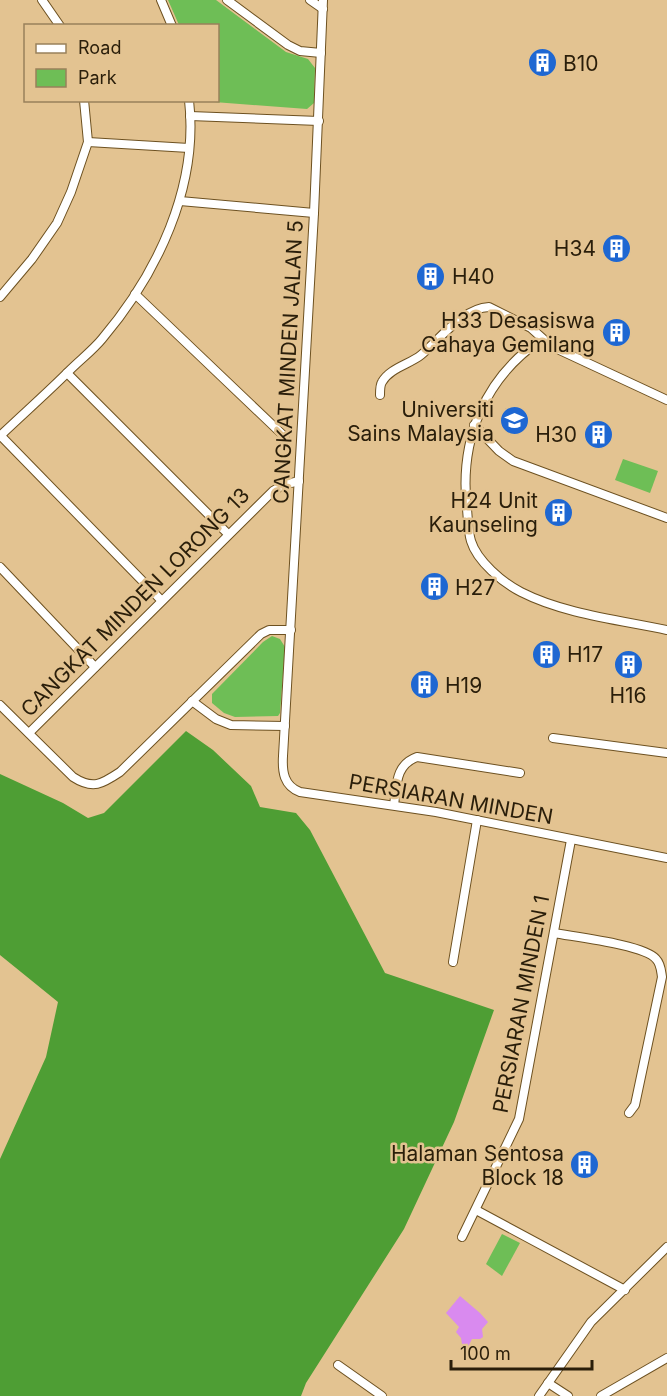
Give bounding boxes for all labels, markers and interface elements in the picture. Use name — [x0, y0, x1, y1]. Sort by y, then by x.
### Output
legend — [24, 24, 219, 102]
text: Road — [78, 37, 121, 58]
building icon: B10 — [526, 47, 558, 79]
place label: B10 — [563, 51, 599, 76]
text: Park — [78, 67, 117, 88]
street label: CANGKAT MINDEN JALAN 5 — [268, 220, 308, 504]
building icon: H34 — [601, 232, 633, 264]
place label: H34 — [554, 236, 596, 261]
building icon: H40 — [415, 260, 447, 292]
place label: H40 — [452, 264, 494, 289]
place label: H33 Desasiswa Cahaya Gemilang — [421, 308, 595, 357]
building icon: H33 Desasiswa Cahaya Gemilang — [600, 316, 632, 348]
place label: Universiti Sains Malaysia — [347, 397, 494, 446]
school or university icon: Universiti Sains Malaysia — [499, 405, 531, 437]
building icon: H30 — [582, 418, 614, 450]
place label: H30 — [535, 422, 577, 447]
street label: CANGKAT MINDEN LORONG 13 — [16, 483, 254, 721]
place label: H24 Unit Kaunseling — [428, 488, 538, 537]
building icon: H24 Unit Kaunseling — [543, 496, 575, 528]
building icon: H27 — [418, 571, 450, 603]
place label: H27 — [455, 575, 495, 600]
building icon: H17 — [530, 638, 562, 670]
place label: H17 — [567, 642, 603, 667]
building icon: H16 — [612, 648, 644, 680]
building icon: H19 — [408, 669, 440, 701]
place label: H19 — [445, 673, 482, 698]
place label: H16 — [609, 683, 647, 708]
street label: PERSIARAN MINDEN — [347, 769, 555, 829]
street label: PERSIARAN MINDEN 1 — [488, 893, 554, 1115]
place label: Halaman Sentosa Block 18 — [391, 1141, 564, 1190]
building icon: Halaman Sentosa Block 18 — [569, 1149, 601, 1181]
scale bar — [451, 1333, 592, 1371]
text: 100 m — [460, 1343, 511, 1364]

